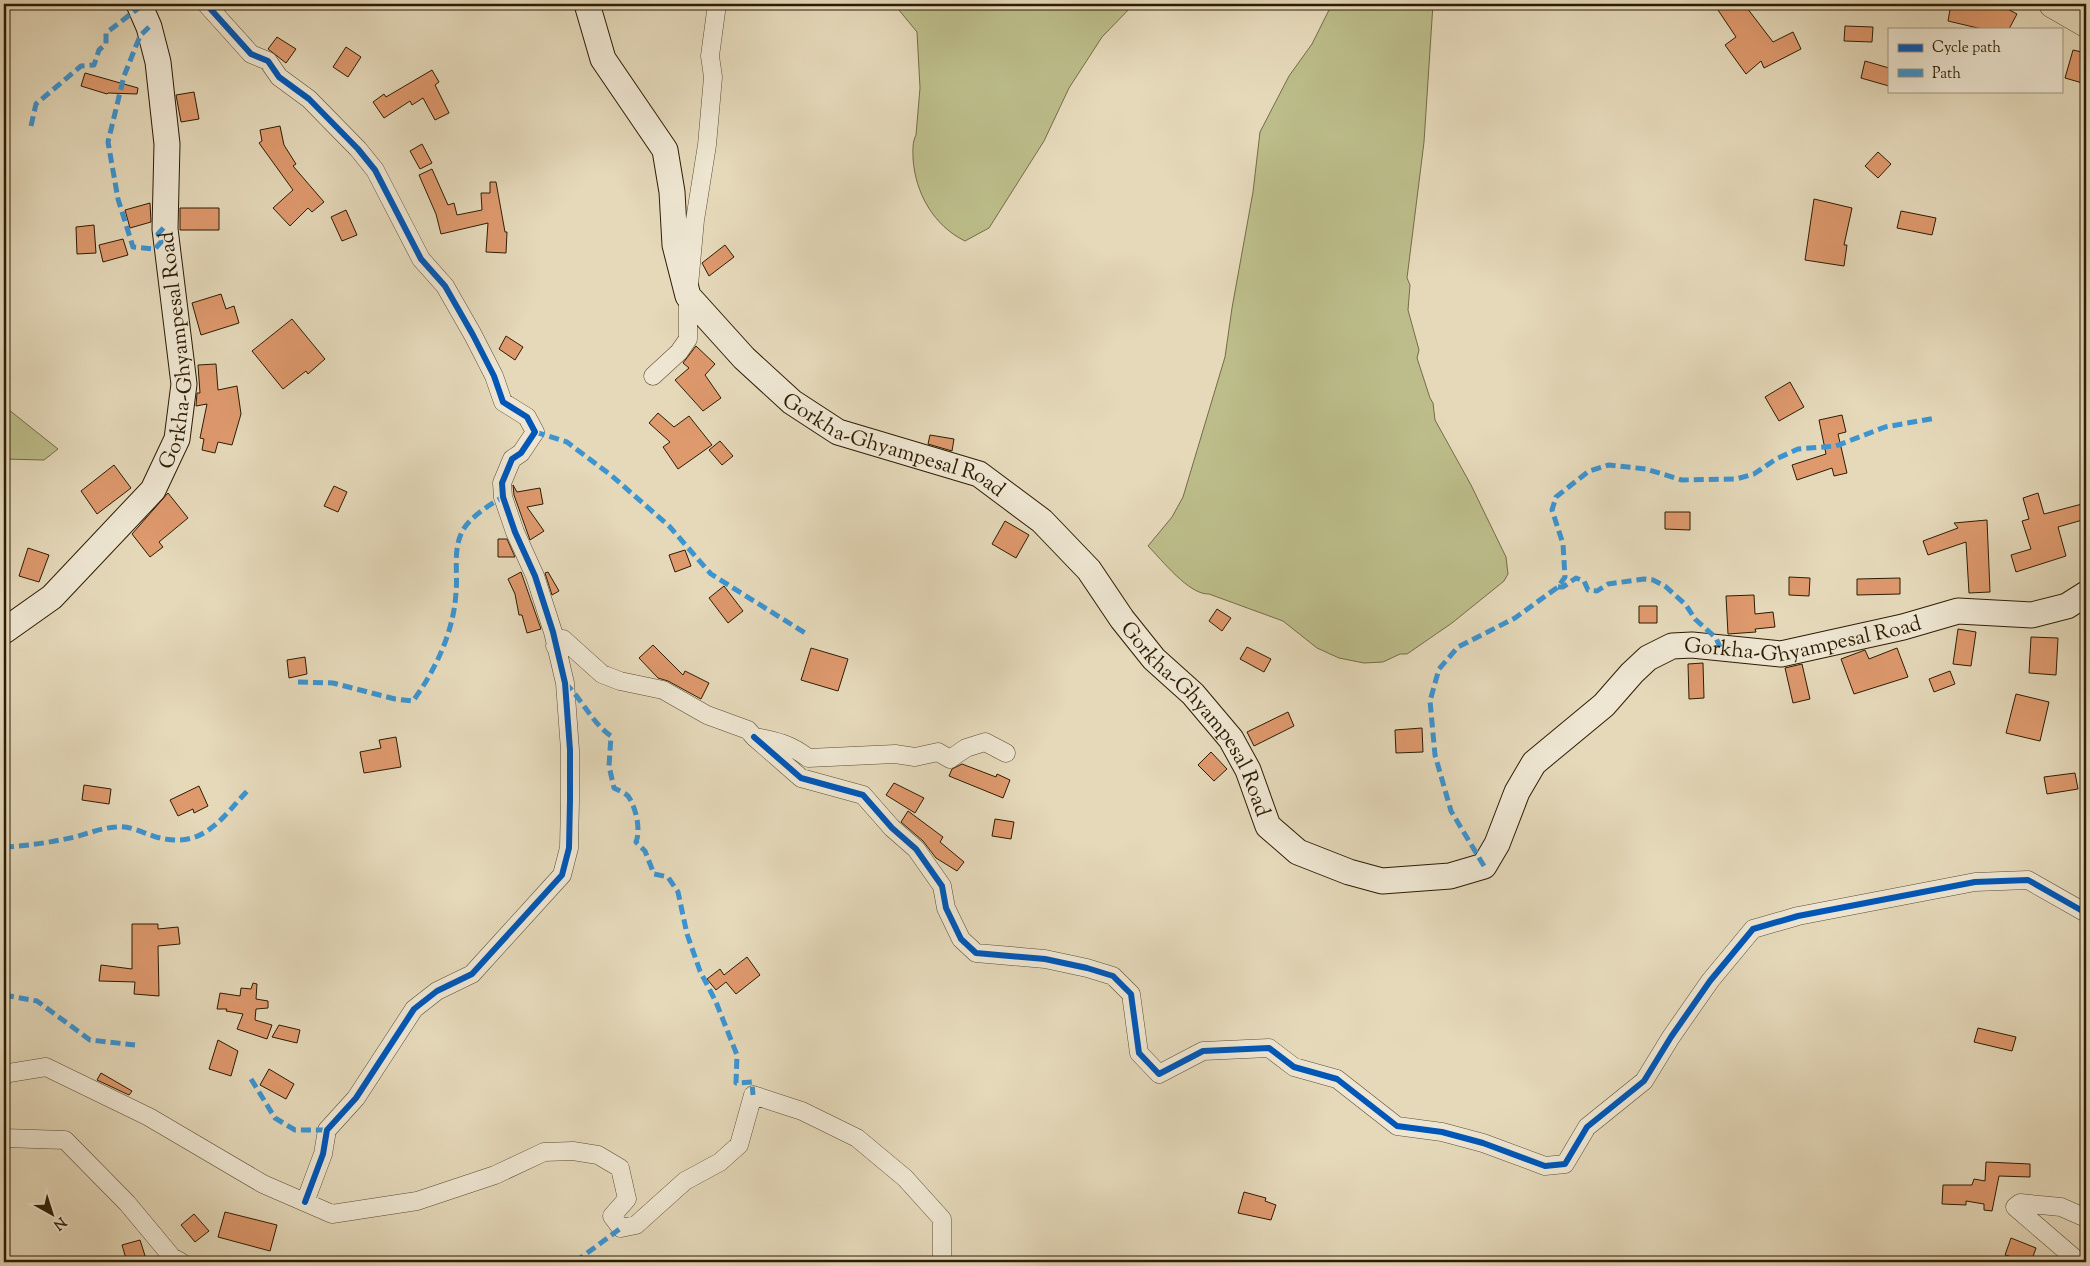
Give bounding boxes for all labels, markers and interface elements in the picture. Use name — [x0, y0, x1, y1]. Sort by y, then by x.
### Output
legend — [1888, 28, 2062, 92]
text: Cycle path — [1932, 38, 2001, 59]
text: Path — [1932, 64, 1961, 85]
street label: Gorkha-Ghyampesal Road — [152, 230, 202, 475]
street label: Gorkha-Ghyampesal Road — [776, 386, 1011, 506]
street label: Gorkha-Ghyampesal Road — [1682, 609, 1925, 671]
street label: Gorkha-Ghyampesal Road — [1112, 615, 1277, 821]
north arrow — [28, 1188, 78, 1238]
text: N — [48, 1211, 70, 1234]

